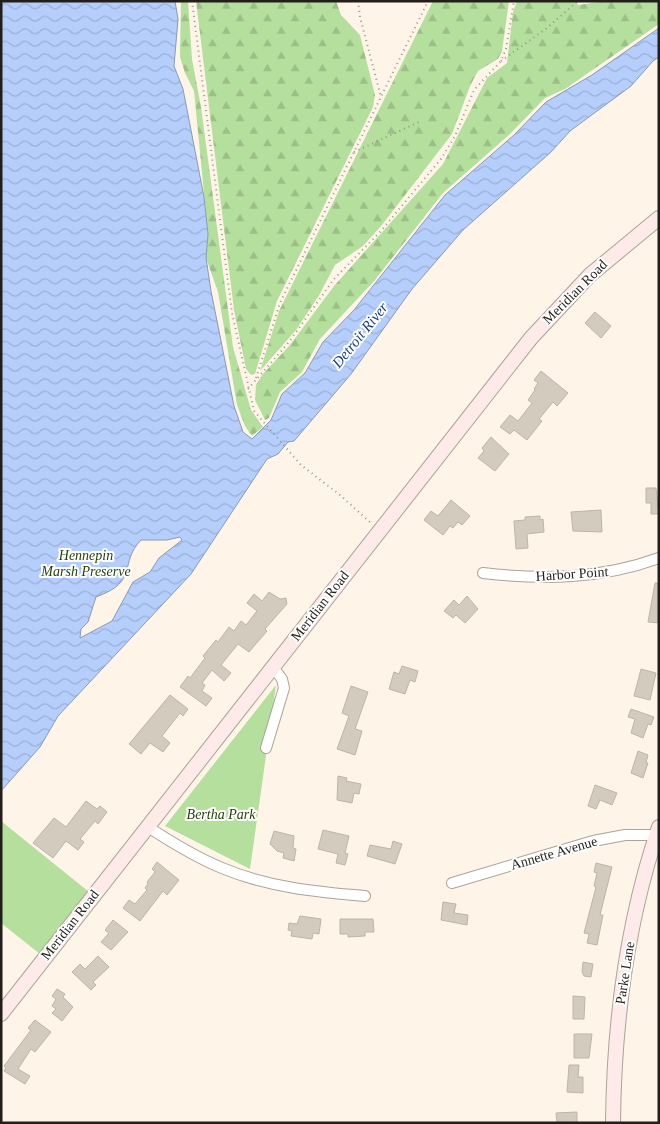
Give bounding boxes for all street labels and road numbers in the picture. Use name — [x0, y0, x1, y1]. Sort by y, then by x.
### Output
street label: Meridian Road — [540, 257, 610, 327]
street label: Harbor Point — [535, 564, 609, 584]
street label: Meridian Road — [288, 568, 352, 644]
street label: Annette Avenue — [509, 833, 599, 873]
street label: Meridian Road — [38, 887, 102, 963]
street label: Parke Lane — [613, 941, 637, 1005]

